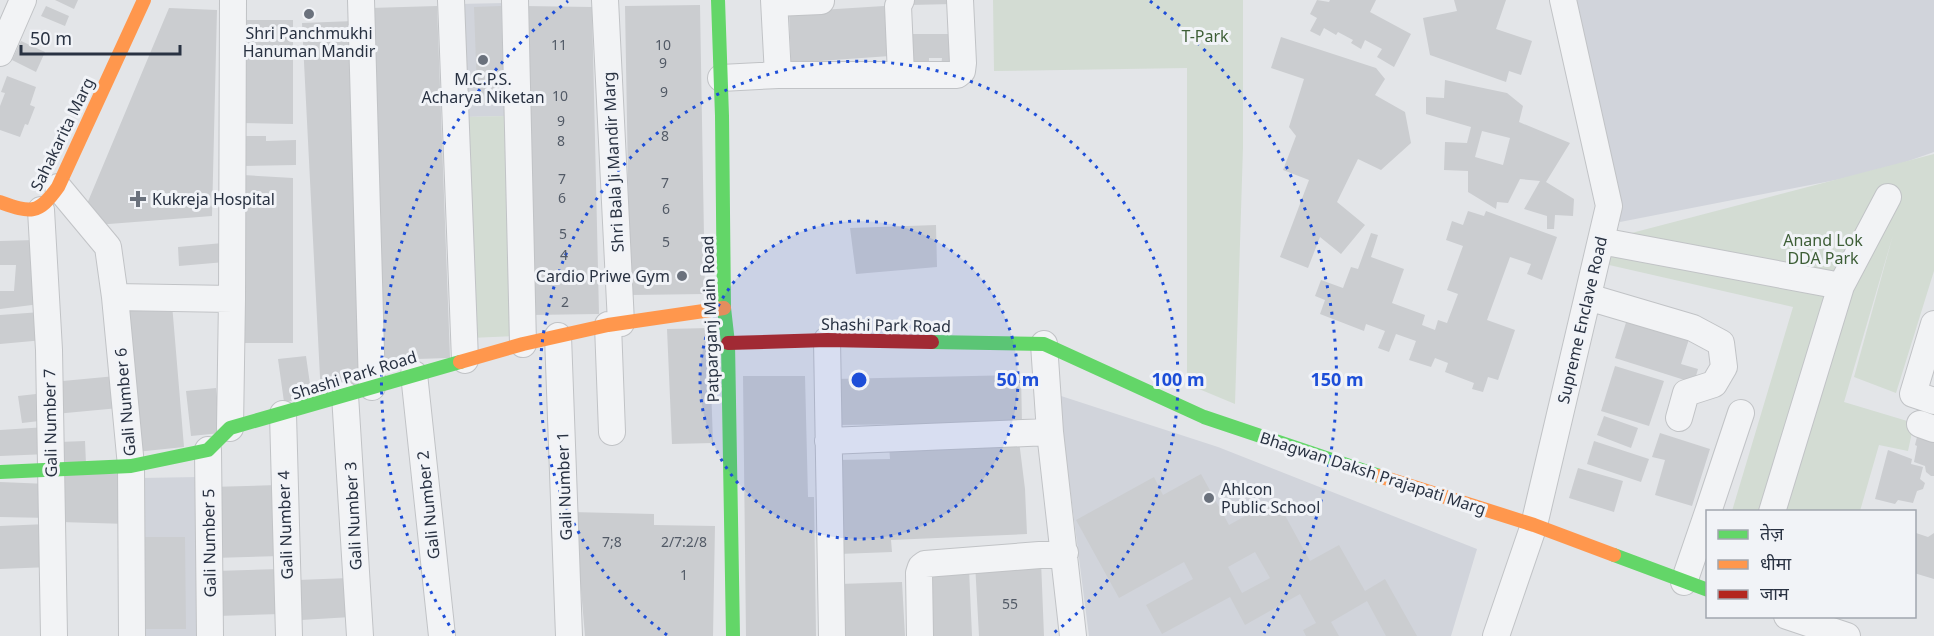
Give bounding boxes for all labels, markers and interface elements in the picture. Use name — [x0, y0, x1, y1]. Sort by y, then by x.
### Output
marker: Shri Panchmukhi Hanuman Mandir — [302, 7, 316, 21]
scale bar — [21, 18, 180, 56]
place label: Shri Panchmukhi Hanuman Mandir — [243, 22, 376, 62]
park label: T-Park — [1181, 25, 1229, 47]
text: 50 m — [30, 26, 72, 50]
house number: 11 — [551, 35, 567, 54]
house number: 10 — [655, 35, 671, 54]
marker: M.C.P.S. Acharya Niketan — [476, 53, 490, 67]
house number: 9 — [659, 53, 667, 72]
place label: M.C.P.S. Acharya Niketan — [421, 68, 545, 108]
street label: Shri Bala Ji Mandir Marg — [597, 71, 629, 253]
street label: Sahakarita Marg — [25, 74, 99, 194]
house number: 9 — [660, 82, 668, 101]
house number: 10 — [552, 86, 568, 105]
house number: 9 — [557, 111, 565, 130]
house number: 8 — [661, 126, 669, 145]
house number: 8 — [557, 131, 565, 150]
house number: 7 — [558, 169, 566, 188]
house number: 7 — [661, 173, 669, 192]
place label: Kukreja Hospital — [152, 188, 275, 210]
house number: 6 — [558, 188, 566, 207]
marker: Kukreja Hospital — [129, 190, 147, 208]
house number: 6 — [662, 199, 670, 218]
house number: 5 — [559, 224, 567, 243]
park label: Anand Lok DDA Park — [1783, 229, 1863, 269]
house number: 5 — [662, 232, 670, 251]
street label: Supreme Enclave Road — [1552, 234, 1612, 406]
street label: Patparganj Main Road — [696, 235, 724, 403]
house number: 4 — [560, 245, 568, 264]
place label: Cardio Priwe Gym — [536, 265, 670, 287]
marker: Cardio Priwe Gym — [675, 269, 689, 283]
house number: 2 — [561, 292, 569, 311]
street label: Shashi Park Road — [821, 313, 951, 337]
street label: Shashi Park Road — [289, 345, 419, 405]
street label: Gali Number 6 — [109, 347, 141, 457]
text: 50 m — [997, 367, 1039, 391]
text: 100 m — [1151, 367, 1205, 391]
text: 150 m — [1310, 367, 1364, 391]
street label: Gali Number 7 — [38, 368, 62, 478]
centre of rings — [849, 370, 869, 390]
street label: Bhagwan Daksh Prajapati Marg — [1257, 426, 1489, 520]
street label: Gali Number 1 — [551, 431, 577, 541]
street label: Gali Number 2 — [411, 450, 445, 560]
street label: Gali Number 3 — [339, 461, 367, 571]
street label: Gali Number 4 — [272, 470, 298, 580]
place label: Ahlcon Public School — [1221, 478, 1320, 518]
street label: Gali Number 5 — [197, 488, 221, 598]
marker: Ahlcon Public School — [1202, 491, 1216, 505]
legend — [1706, 510, 1916, 618]
text: तेज़ — [1760, 521, 1784, 545]
house number: 7;8 — [602, 532, 622, 551]
house number: 2/7:2/8 — [661, 532, 707, 551]
text: धीमा — [1760, 551, 1791, 575]
house number: 1 — [680, 565, 688, 584]
text: जाम — [1760, 581, 1790, 605]
house number: 55 — [1002, 594, 1018, 613]

